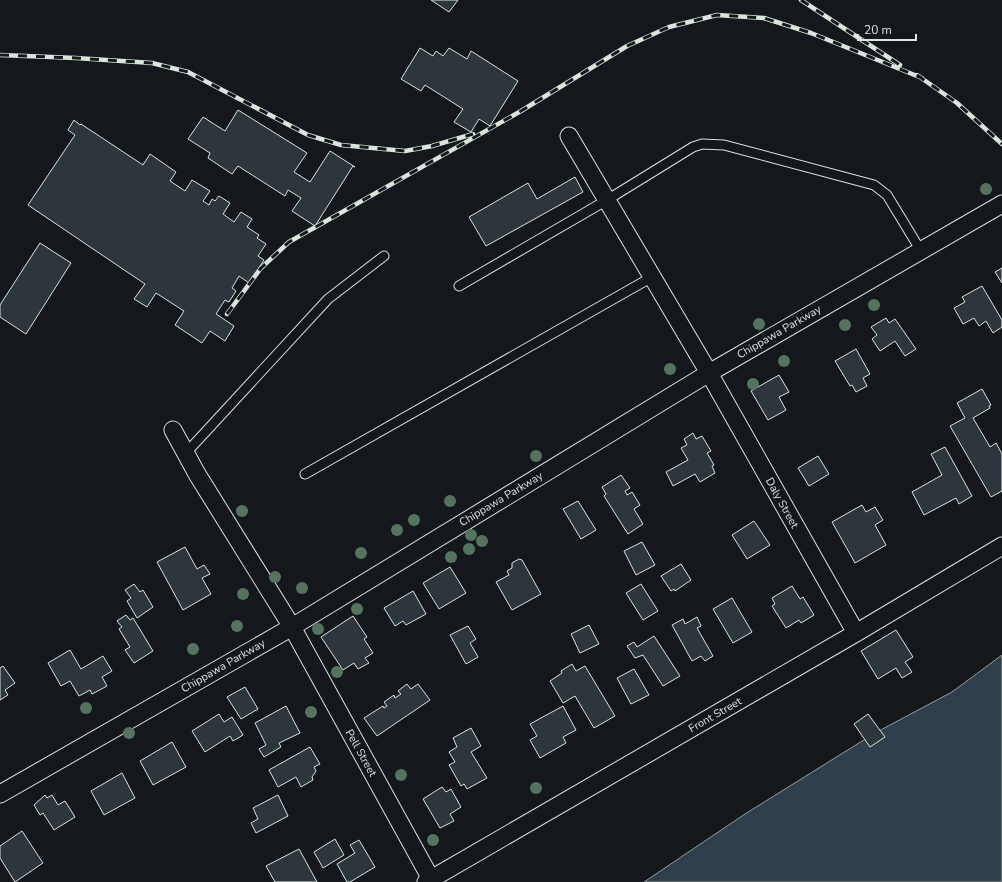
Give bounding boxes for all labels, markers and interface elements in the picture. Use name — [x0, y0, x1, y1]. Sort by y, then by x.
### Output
scale bar — [858, 16, 916, 42]
text: 20 m — [864, 22, 892, 38]
street label: Chippawa Parkway — [734, 302, 824, 362]
street label: Chippawa Parkway — [456, 468, 546, 530]
street label: Daly Street — [762, 475, 802, 531]
street label: Chippawa Parkway — [178, 636, 268, 696]
street label: Front Street — [686, 694, 744, 736]
street label: Pell Street — [342, 727, 380, 779]

